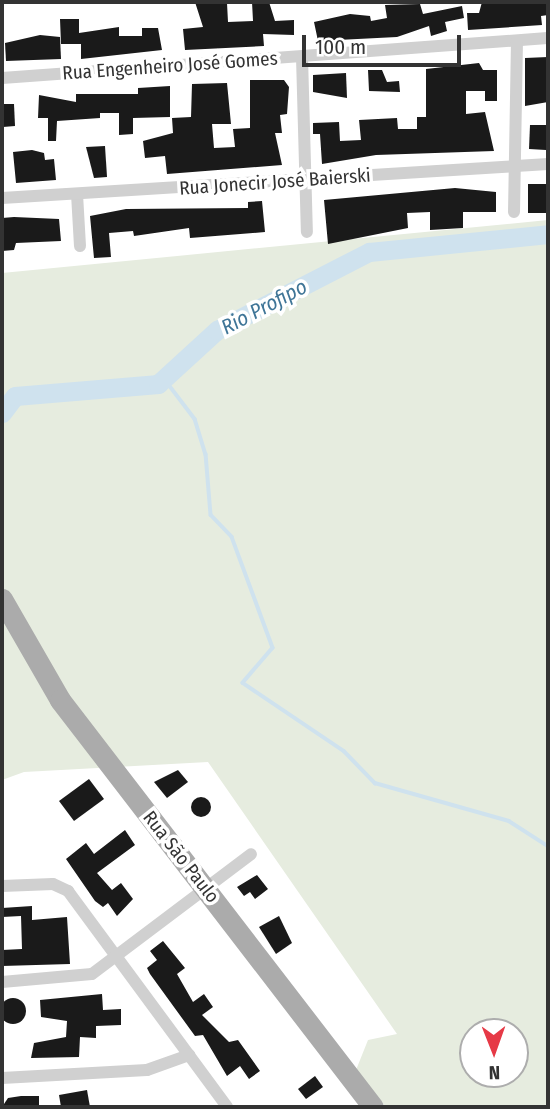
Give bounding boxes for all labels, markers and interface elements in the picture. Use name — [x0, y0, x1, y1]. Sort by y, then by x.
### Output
scale bar — [305, 21, 464, 65]
text: 100 m — [315, 34, 366, 60]
street label: Rua Engenheiro José Gomes — [62, 47, 278, 85]
street label: Rua Jonecir José Baierski — [179, 164, 371, 200]
water label: Rio Profipo — [217, 274, 311, 340]
street label: Rua São Paulo — [138, 806, 224, 908]
north arrow — [459, 1018, 529, 1088]
text: N — [488, 1061, 500, 1084]

